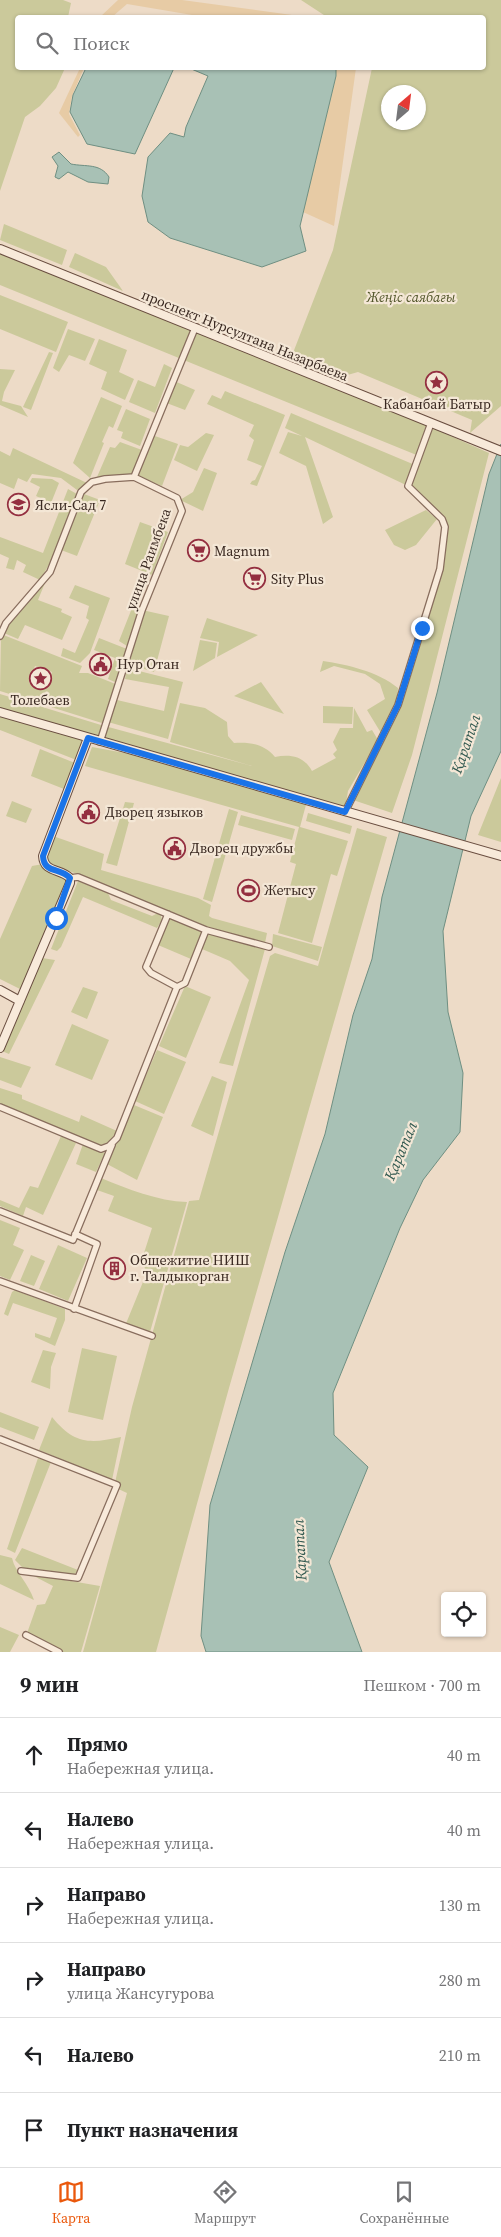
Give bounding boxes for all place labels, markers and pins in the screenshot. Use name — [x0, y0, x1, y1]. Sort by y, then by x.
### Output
place icon: Кабанбай Батыр — [425, 370, 449, 394]
place label: Кабанбай Батыр — [383, 394, 491, 414]
school or university icon: Ясли-Сад 7 — [7, 493, 31, 517]
place label: Ясли-Сад 7 — [35, 495, 106, 515]
supermarket icon: Magnum — [186, 539, 210, 563]
place label: Magnum — [214, 541, 270, 561]
supermarket icon: Sity Plus — [243, 567, 267, 591]
place label: Sity Plus — [271, 569, 324, 589]
public building icon: Нур Отан — [89, 652, 113, 676]
place label: Нур Отан — [117, 654, 180, 674]
place icon: Толебаев — [28, 666, 52, 690]
place label: Толебаев — [10, 690, 70, 710]
public building icon: Дворец языков — [77, 800, 101, 824]
place label: Дворец языков — [105, 802, 203, 822]
public building icon: Дворец дружбы — [162, 836, 186, 860]
place label: Дворец дружбы — [190, 838, 293, 858]
sports icon: Жетысу — [236, 878, 260, 902]
place label: Жетысу — [264, 880, 316, 900]
place label: Общежитие НИШ г. Талдыкорган — [130, 1250, 250, 1286]
building icon: Общежитие НИШ г. Талдыкорган — [102, 1256, 126, 1280]

